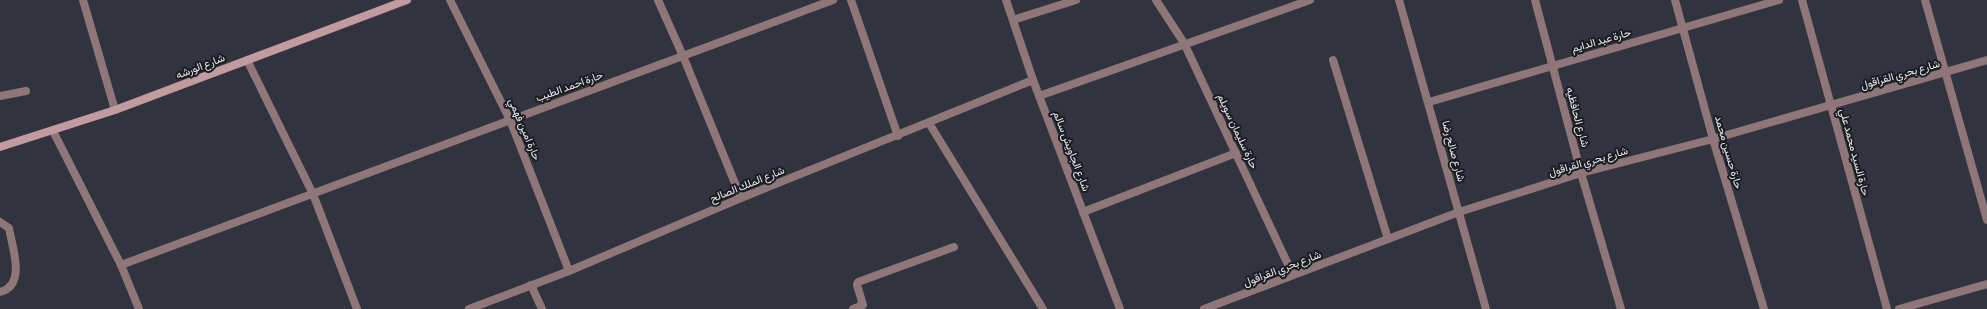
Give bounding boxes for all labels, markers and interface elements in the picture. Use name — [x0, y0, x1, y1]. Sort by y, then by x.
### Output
street label: حارة عبد الدايم — [1570, 26, 1633, 56]
street label: شارع الورشه — [174, 51, 227, 83]
street label: شارع بحري القراقول — [1859, 57, 1943, 95]
street label: حارة احمد الطيب — [534, 68, 605, 105]
street label: شارع الحافظيه — [1562, 86, 1592, 149]
street label: حارة سليمان سويلم — [1214, 92, 1261, 171]
street label: حارة امين فهمي — [503, 96, 543, 163]
street label: حارة السيد محمد علي — [1834, 107, 1872, 198]
street label: شارع الجاويش سالم — [1049, 109, 1093, 194]
street label: حارة حسين محمد — [1712, 114, 1745, 190]
street label: شارع صالح رضا — [1438, 119, 1468, 184]
street label: شارع بحري القراقول — [1547, 144, 1631, 182]
street label: شارع الملك الصالح — [708, 163, 787, 206]
street label: شارع بحري القراقول — [1242, 248, 1324, 292]

